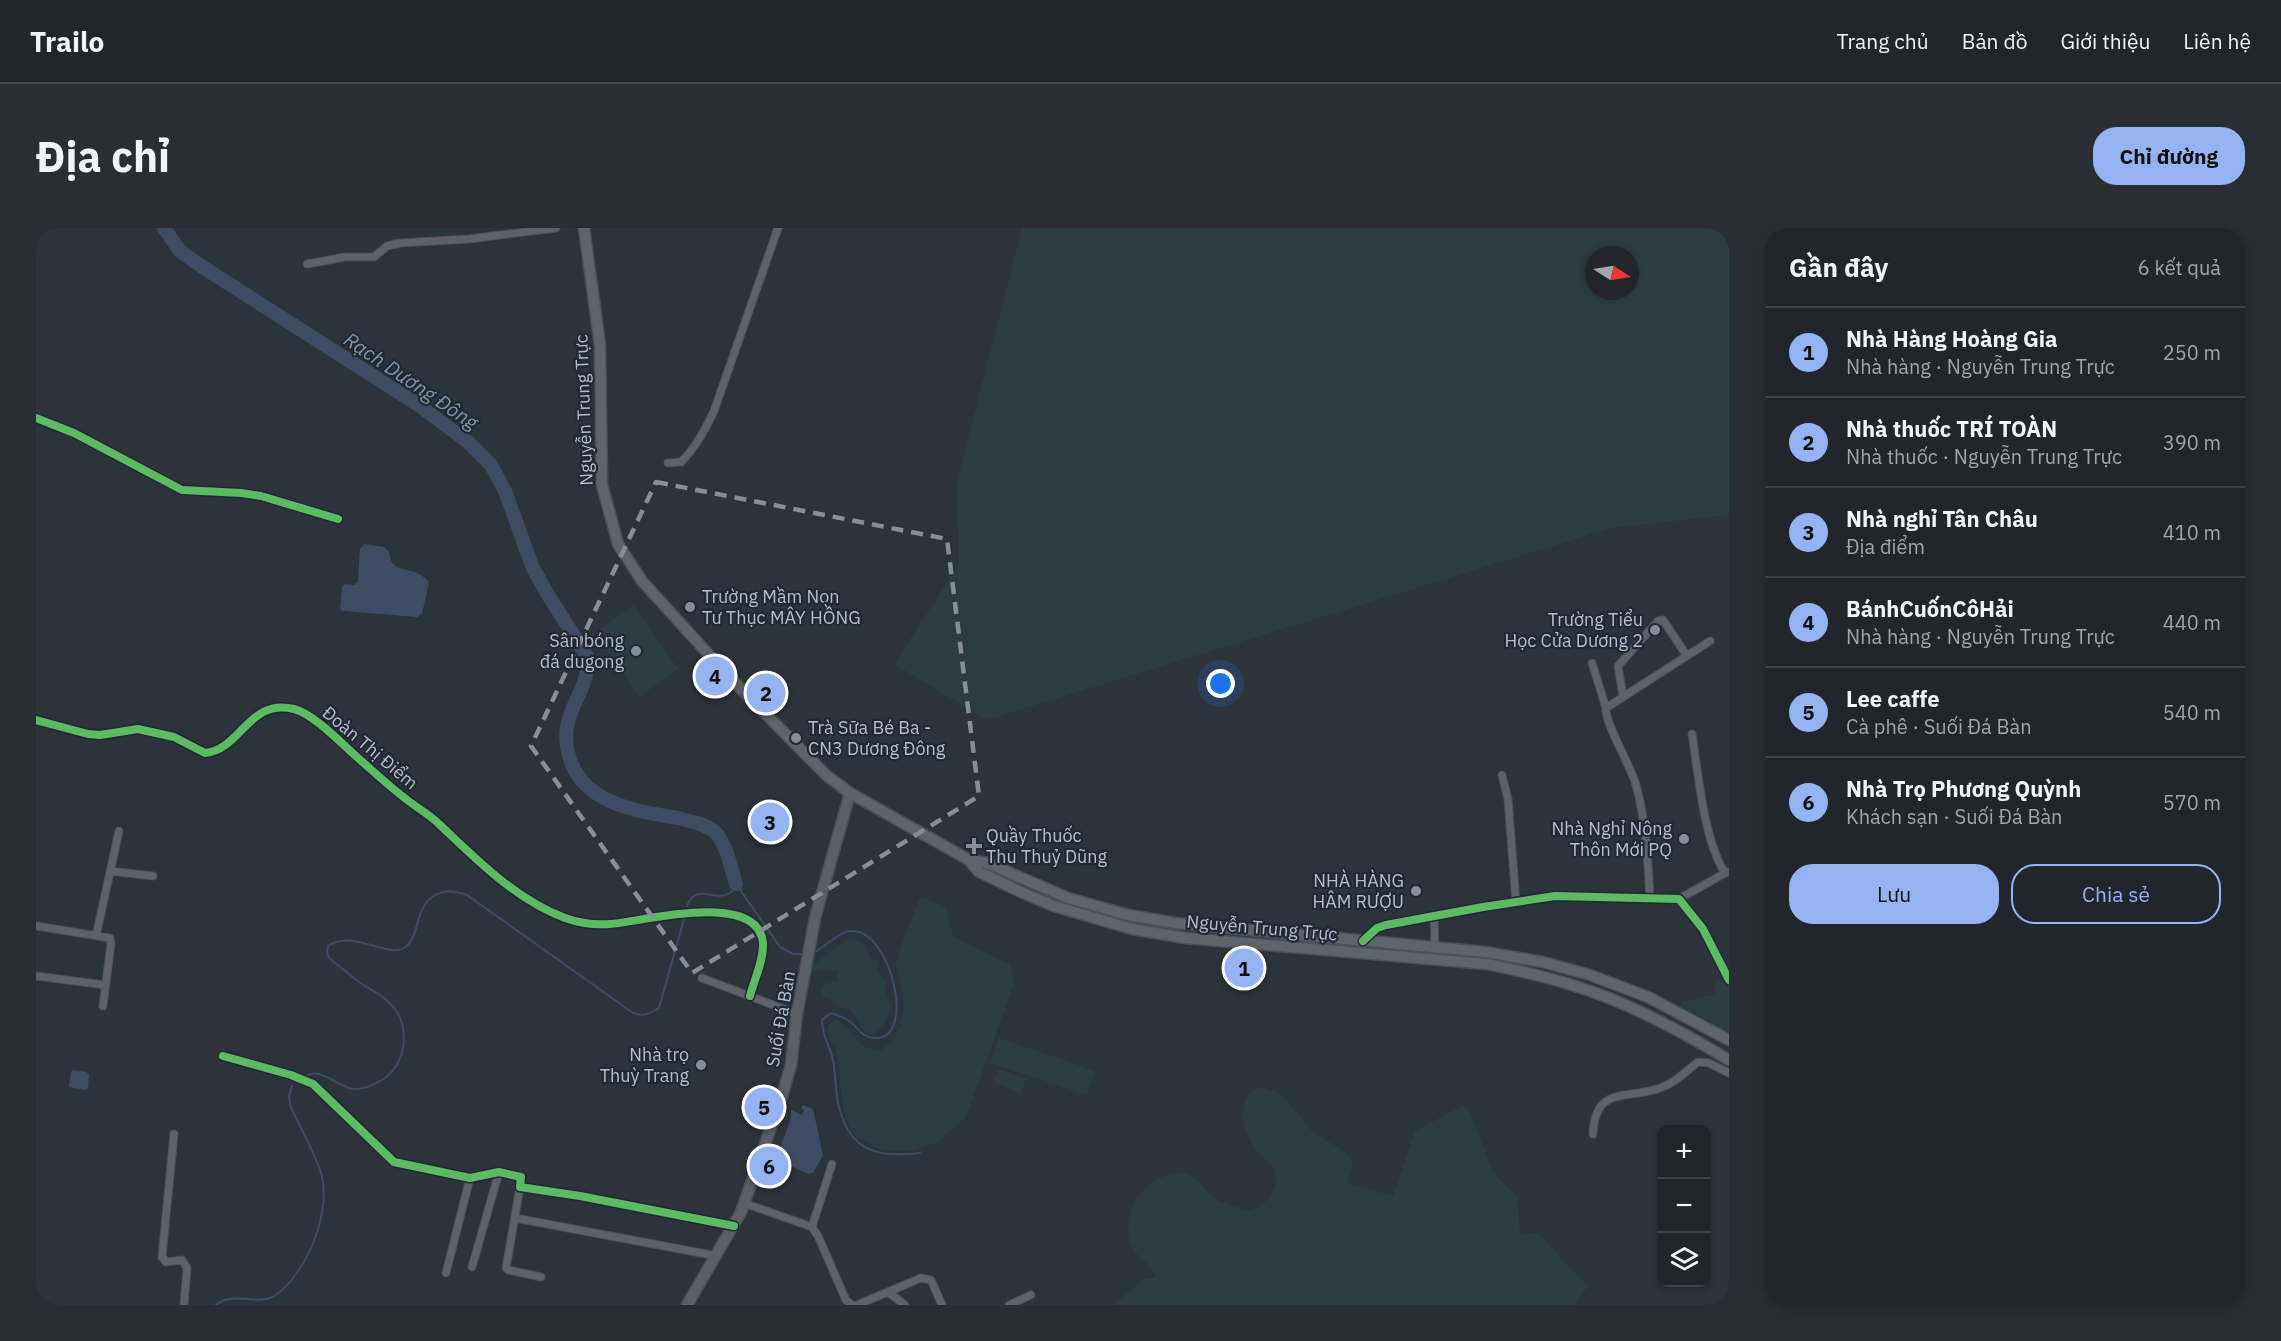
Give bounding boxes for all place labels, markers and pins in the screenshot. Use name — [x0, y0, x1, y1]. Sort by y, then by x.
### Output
place label: Trường Mầm Non Tư Thục MÂY HỒNG — [702, 585, 861, 629]
marker: Trường Mầm Non Tư Thục MÂY HỒNG — [683, 600, 697, 614]
place label: Trường Tiểu Học Cửa Dương 2 — [1504, 608, 1643, 652]
marker: Trường Tiểu Học Cửa Dương 2 — [1648, 623, 1662, 637]
place label: Sân bóng đá dugong — [540, 629, 624, 673]
marker: Sân bóng đá dugong — [629, 644, 643, 658]
pin: 4 — [696, 654, 734, 698]
pin: 2 — [746, 670, 786, 716]
place label: Trà Sữa Bé Ba - CN3 Dương Đông — [808, 716, 946, 760]
marker: Trà Sữa Bé Ba - CN3 Dương Đông — [789, 731, 803, 745]
pin: 3 — [750, 800, 790, 844]
place label: Nhà Nghỉ Nông Thôn Mới PQ — [1551, 817, 1672, 861]
place label: Quầy Thuốc Thu Thuỷ Dũng — [986, 824, 1107, 868]
marker: Nhà Nghỉ Nông Thôn Mới PQ — [1677, 832, 1691, 846]
marker: Quầy Thuốc Thu Thuỷ Dũng — [967, 839, 981, 853]
place label: NHÀ HÀNG HÂM RƯỢU — [1312, 869, 1404, 913]
marker: NHÀ HÀNG HÂM RƯỢU — [1409, 884, 1423, 898]
pin: 1 — [1224, 946, 1264, 990]
place label: Nhà trọ Thuỳ Trang — [600, 1043, 689, 1087]
marker: Nhà trọ Thuỳ Trang — [694, 1058, 708, 1072]
pin: 5 — [744, 1084, 784, 1130]
pin: 6 — [750, 1144, 788, 1188]

